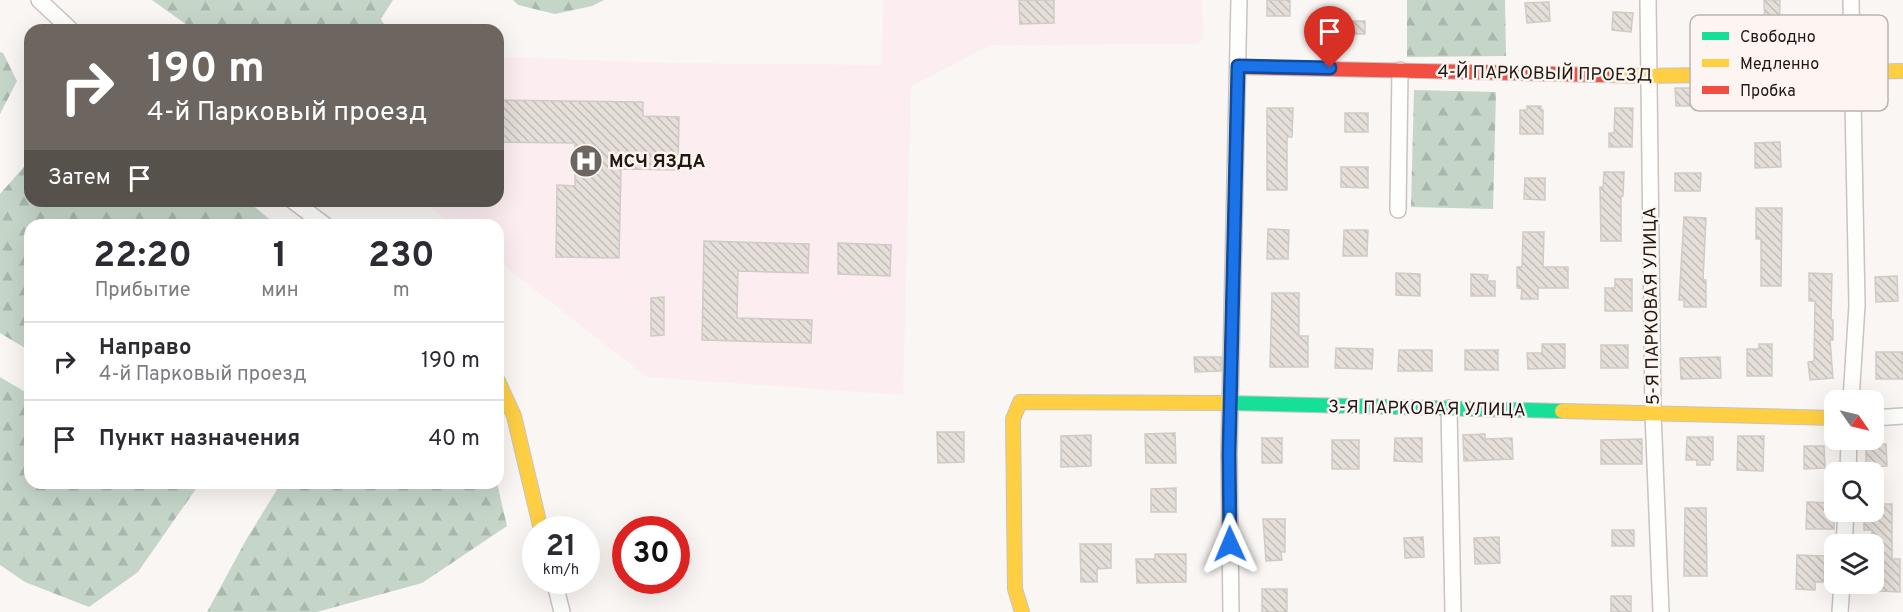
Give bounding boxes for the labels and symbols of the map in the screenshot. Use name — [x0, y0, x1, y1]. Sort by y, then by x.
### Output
pin — [1304, 6, 1355, 68]
legend — [1690, 15, 1888, 111]
text: Свободно — [1740, 28, 1816, 48]
text: Медленно — [1740, 55, 1819, 75]
street label: 4-Й ПАРКОВЫЙ ПРОЕЗД — [1437, 59, 1653, 88]
text: Пробка — [1740, 82, 1796, 102]
hospital icon: МСЧ ЯЗДА — [568, 143, 604, 179]
place label: МСЧ ЯЗДА — [609, 151, 706, 174]
street label: 5-Я ПАРКОВАЯ УЛИЦА — [1639, 207, 1666, 405]
north arrow — [1824, 390, 1884, 450]
street label: 3-Я ПАРКОВАЯ УЛИЦА — [1328, 396, 1526, 423]
position arrow — [1198, 512, 1262, 576]
speed limit sign: 30 — [612, 516, 690, 594]

